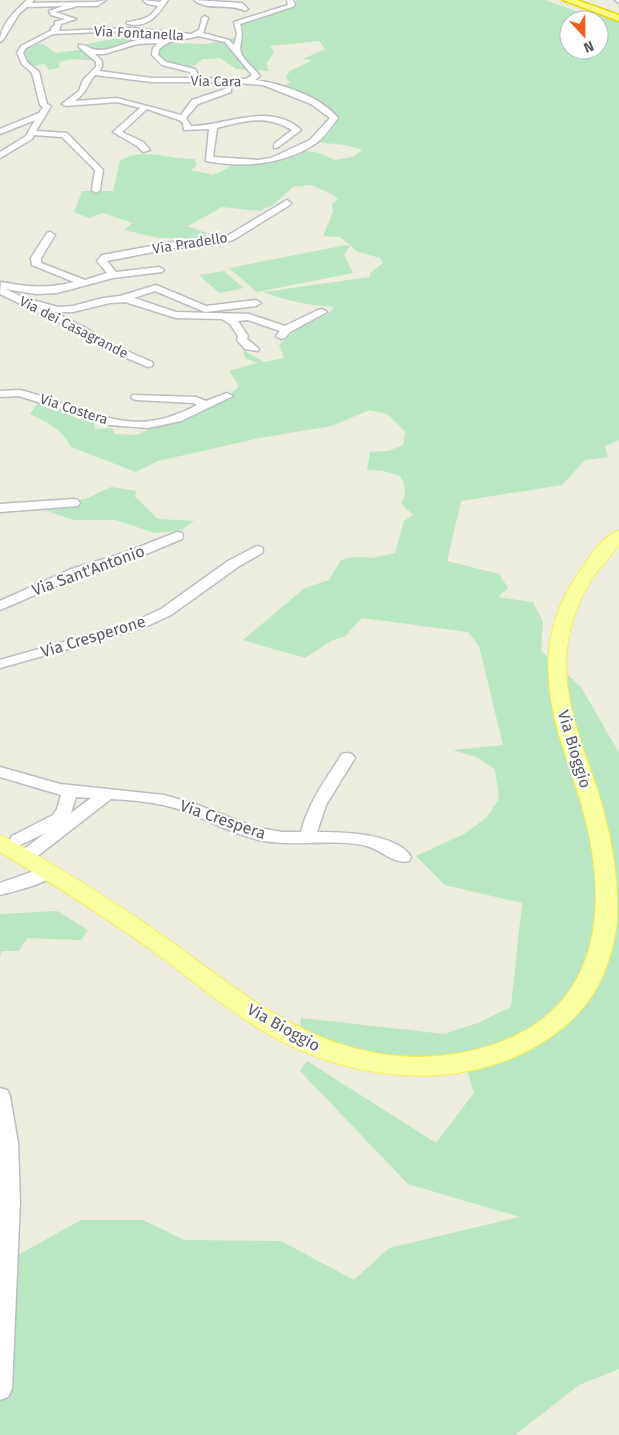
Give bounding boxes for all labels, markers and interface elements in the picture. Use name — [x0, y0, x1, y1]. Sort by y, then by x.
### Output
north arrow — [559, 10, 609, 60]
street label: Via Fontanella — [94, 23, 184, 44]
text: N — [581, 37, 596, 56]
street label: Via Cara — [190, 73, 242, 90]
street label: Via Pradello — [151, 229, 229, 258]
street label: Via dei Casagrande — [17, 293, 131, 362]
street label: Via Costera — [38, 391, 110, 428]
street label: Via Sant'Antonio — [29, 541, 147, 600]
street label: Via Cresperone — [39, 612, 148, 661]
street label: Via Bioggio — [554, 708, 595, 790]
street label: Via Crespera — [177, 796, 268, 843]
street label: Via Bioggio — [244, 1000, 324, 1055]

